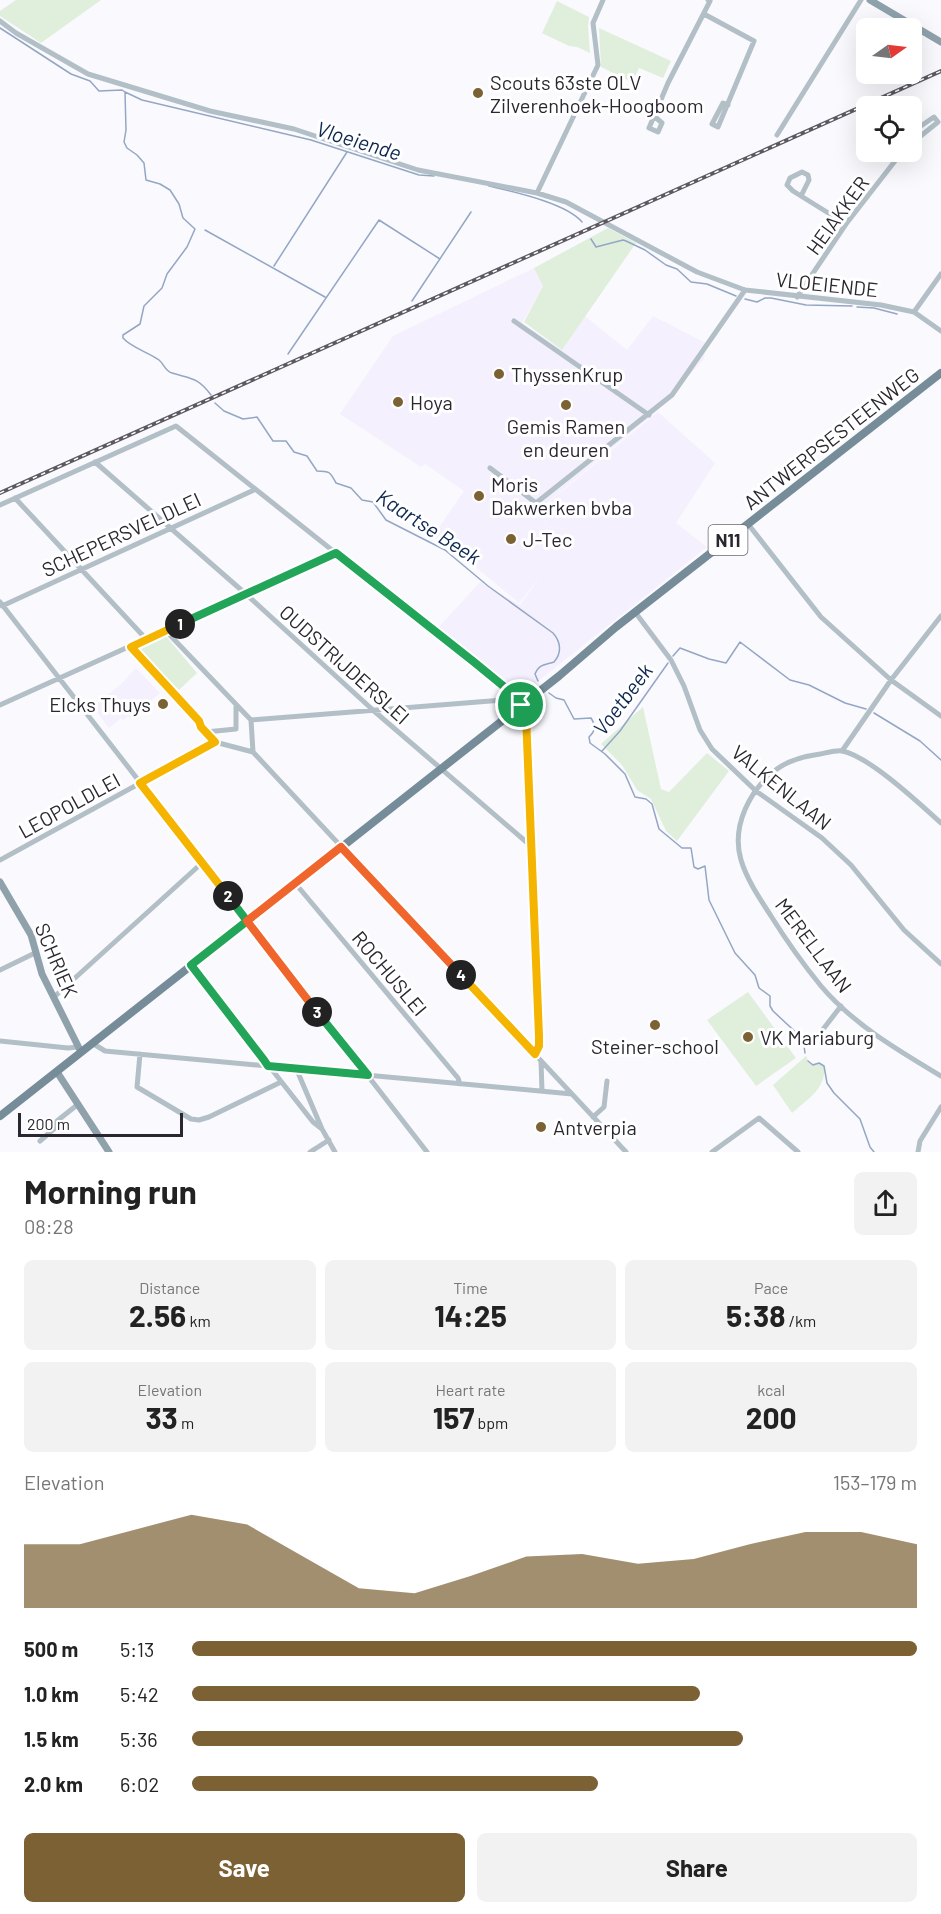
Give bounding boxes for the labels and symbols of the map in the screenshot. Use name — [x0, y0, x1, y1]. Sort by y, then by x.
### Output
north arrow — [856, 18, 922, 84]
place label: Scouts 63ste OLV Zilverenhoek-Hoogboom — [490, 70, 704, 117]
marker: Scouts 63ste OLV Zilverenhoek-Hoogboom — [471, 86, 485, 100]
water label: Vloeiende — [313, 115, 405, 165]
street label: HEIAKKER — [800, 171, 874, 259]
street label: VLOEIENDE — [775, 267, 879, 301]
place label: ThyssenKrup — [511, 362, 623, 386]
street label: ANTWERPSESTEENWEG — [738, 362, 924, 514]
marker: ThyssenKrup — [492, 367, 506, 381]
place label: Hoya — [410, 390, 453, 414]
marker: Hoya — [391, 395, 405, 409]
marker: Gemis Ramen en deuren — [559, 398, 573, 412]
place label: Gemis Ramen en deuren — [507, 414, 625, 461]
place label: Moris Dakwerken bvba — [491, 472, 632, 519]
water label: Kaartse Beek — [372, 483, 486, 569]
street label: SCHEPERSVELDLEI — [38, 487, 204, 581]
marker: Moris Dakwerken bvba — [472, 489, 486, 503]
road number: N11 — [708, 525, 748, 555]
place label: J-Tec — [523, 527, 572, 551]
marker: J-Tec — [504, 532, 518, 546]
street label: OUDSTRIJDERSLEI — [275, 599, 415, 729]
pin: 1 — [165, 609, 195, 639]
water label: Voetbeek — [587, 658, 657, 740]
pin — [495, 679, 546, 730]
place label: Elcks Thuys — [49, 692, 151, 716]
marker: Elcks Thuys — [156, 697, 170, 711]
street label: VALKENLAAN — [727, 740, 837, 834]
street label: LEOPOLDLEI — [14, 767, 124, 843]
pin: 2 — [213, 881, 243, 911]
street label: MERELLAAN — [771, 893, 857, 997]
street label: SCHRIEK — [31, 919, 83, 1001]
street label: ROCHUSLEI — [348, 926, 432, 1020]
pin: 4 — [446, 960, 476, 990]
pin: 3 — [302, 997, 332, 1027]
marker: Steiner-school — [648, 1018, 662, 1032]
place label: VK Mariaburg — [760, 1025, 874, 1049]
marker: VK Mariaburg — [741, 1030, 755, 1044]
place label: Steiner-school — [591, 1034, 719, 1058]
scale bar — [18, 1110, 183, 1138]
place label: Antverpia — [553, 1115, 637, 1139]
marker: Antverpia — [534, 1120, 548, 1134]

